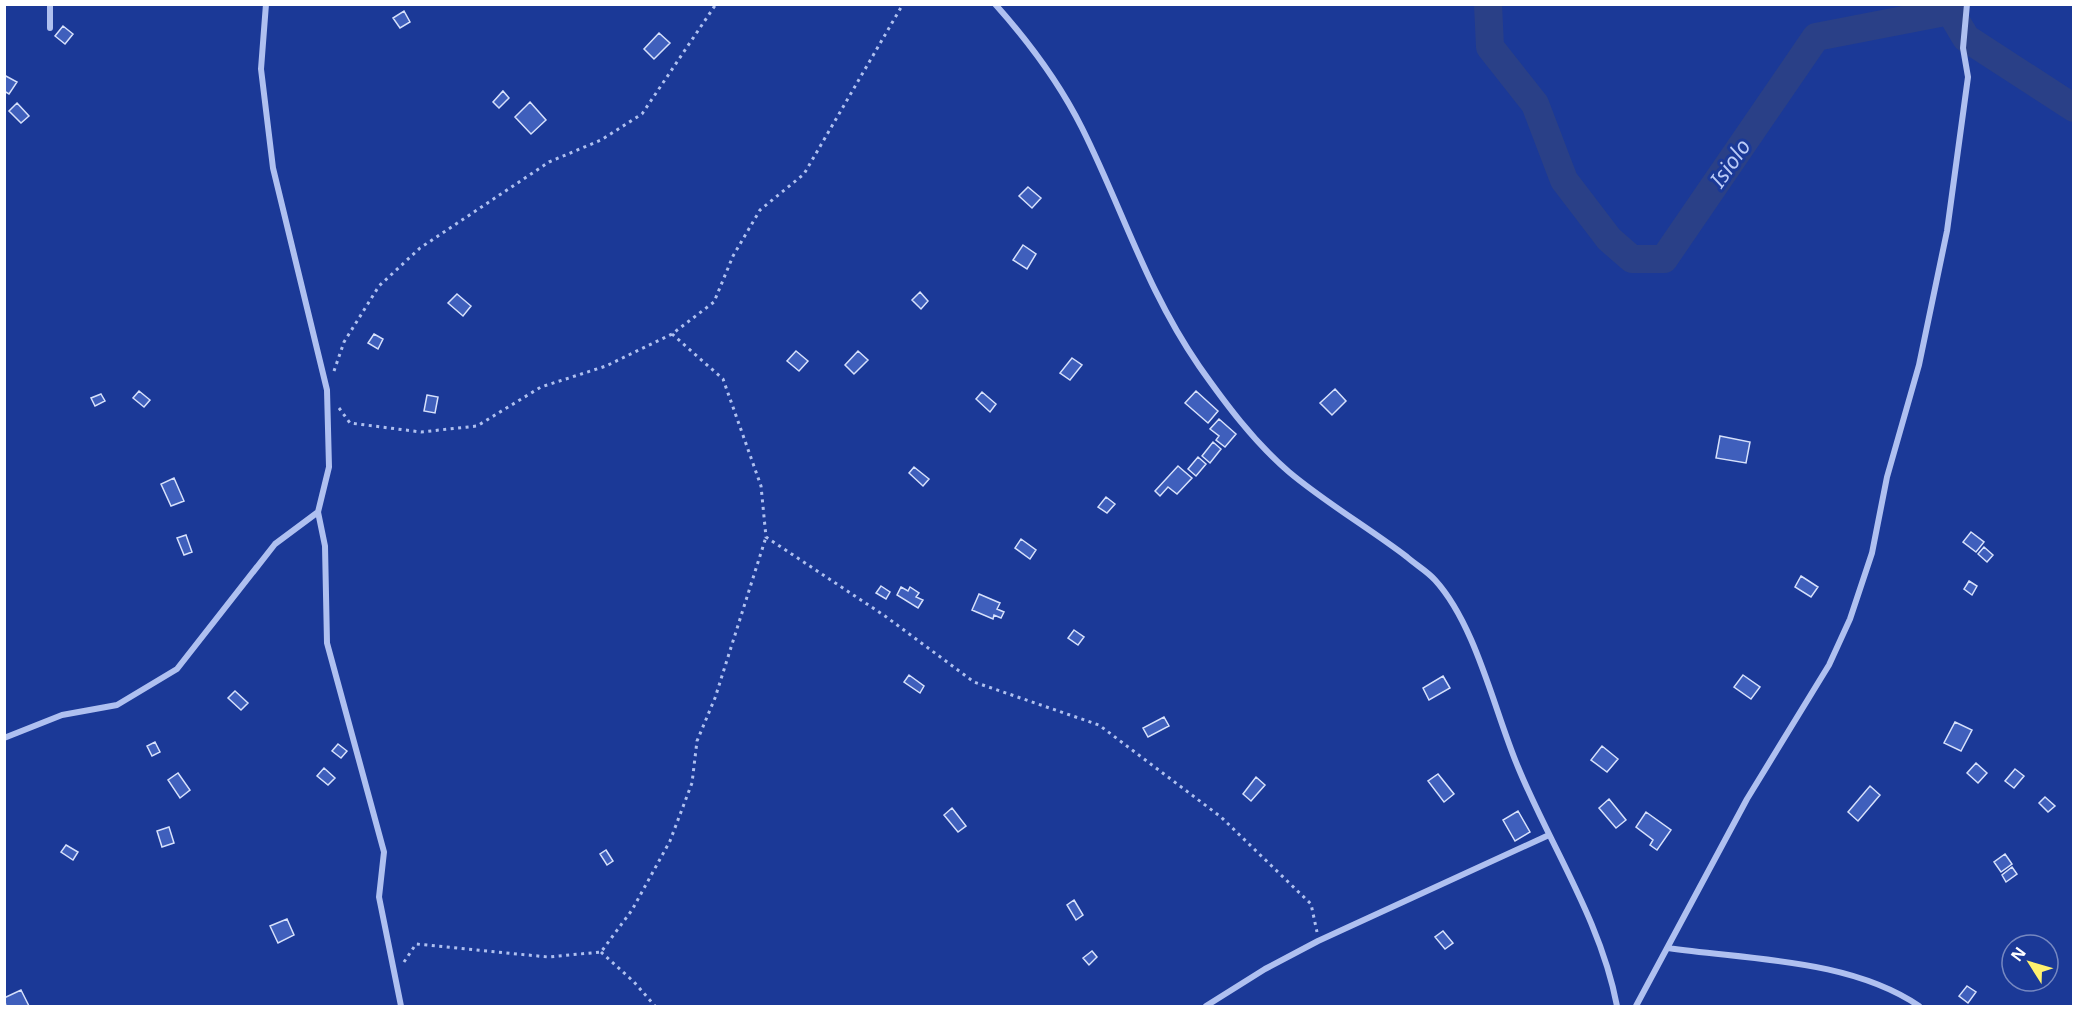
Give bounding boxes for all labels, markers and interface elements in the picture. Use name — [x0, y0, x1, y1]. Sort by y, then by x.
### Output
water label: Isiolo — [1701, 132, 1757, 193]
north arrow — [2000, 933, 2060, 993]
text: N — [2005, 942, 2031, 966]

